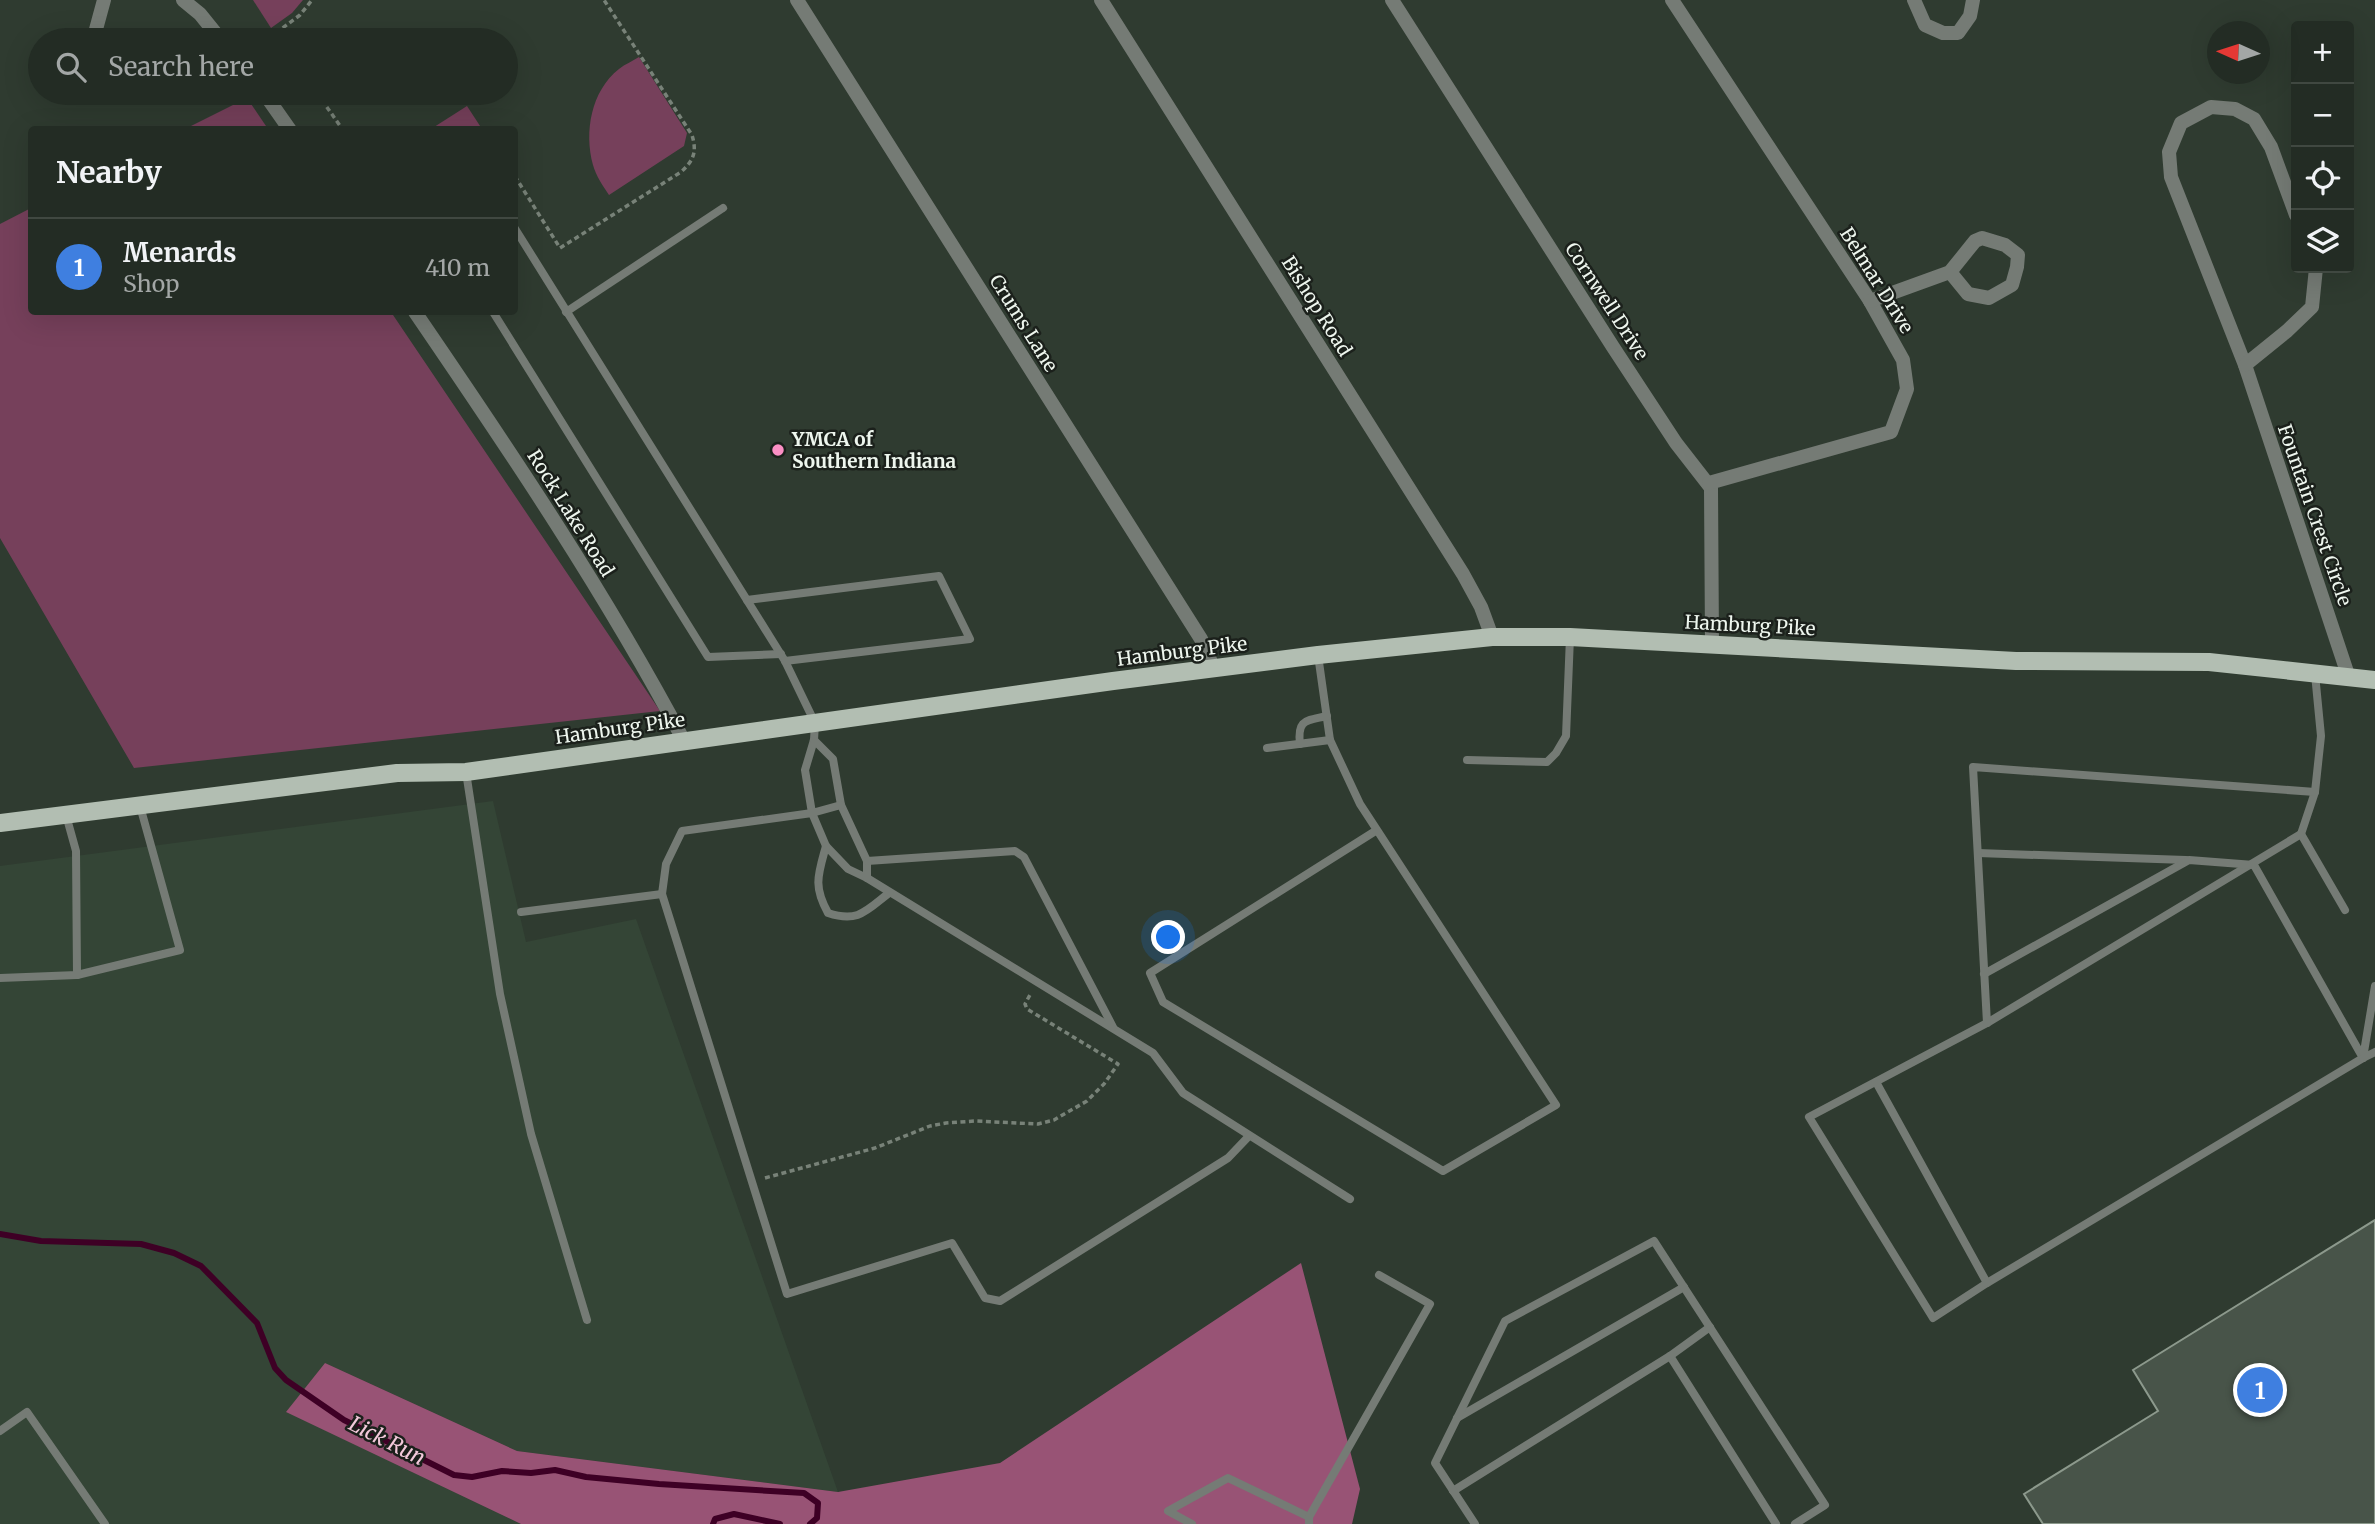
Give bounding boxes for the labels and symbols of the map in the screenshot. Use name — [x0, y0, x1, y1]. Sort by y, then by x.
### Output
north arrow — [2207, 21, 2270, 84]
street label: Belmar Drive — [1835, 223, 1919, 337]
street label: Cornwell Drive — [1560, 238, 1654, 364]
street label: Bishop Road — [1277, 251, 1357, 361]
street label: Crums Lane — [985, 270, 1063, 376]
street label: Fountain Crest Circle — [2273, 421, 2357, 609]
place label: YMCA of Southern Indiana — [791, 427, 957, 473]
marker: YMCA of Southern Indiana — [770, 442, 786, 458]
street label: Rock Lake Road — [522, 445, 620, 581]
street label: Hamburg Pike — [1684, 610, 1816, 640]
street label: Hamburg Pike — [1116, 631, 1249, 671]
street label: Hamburg Pike — [553, 707, 687, 749]
your location — [1151, 920, 1185, 954]
pin: 1 — [2237, 1364, 2283, 1416]
water label: Lick Run — [345, 1410, 430, 1471]

